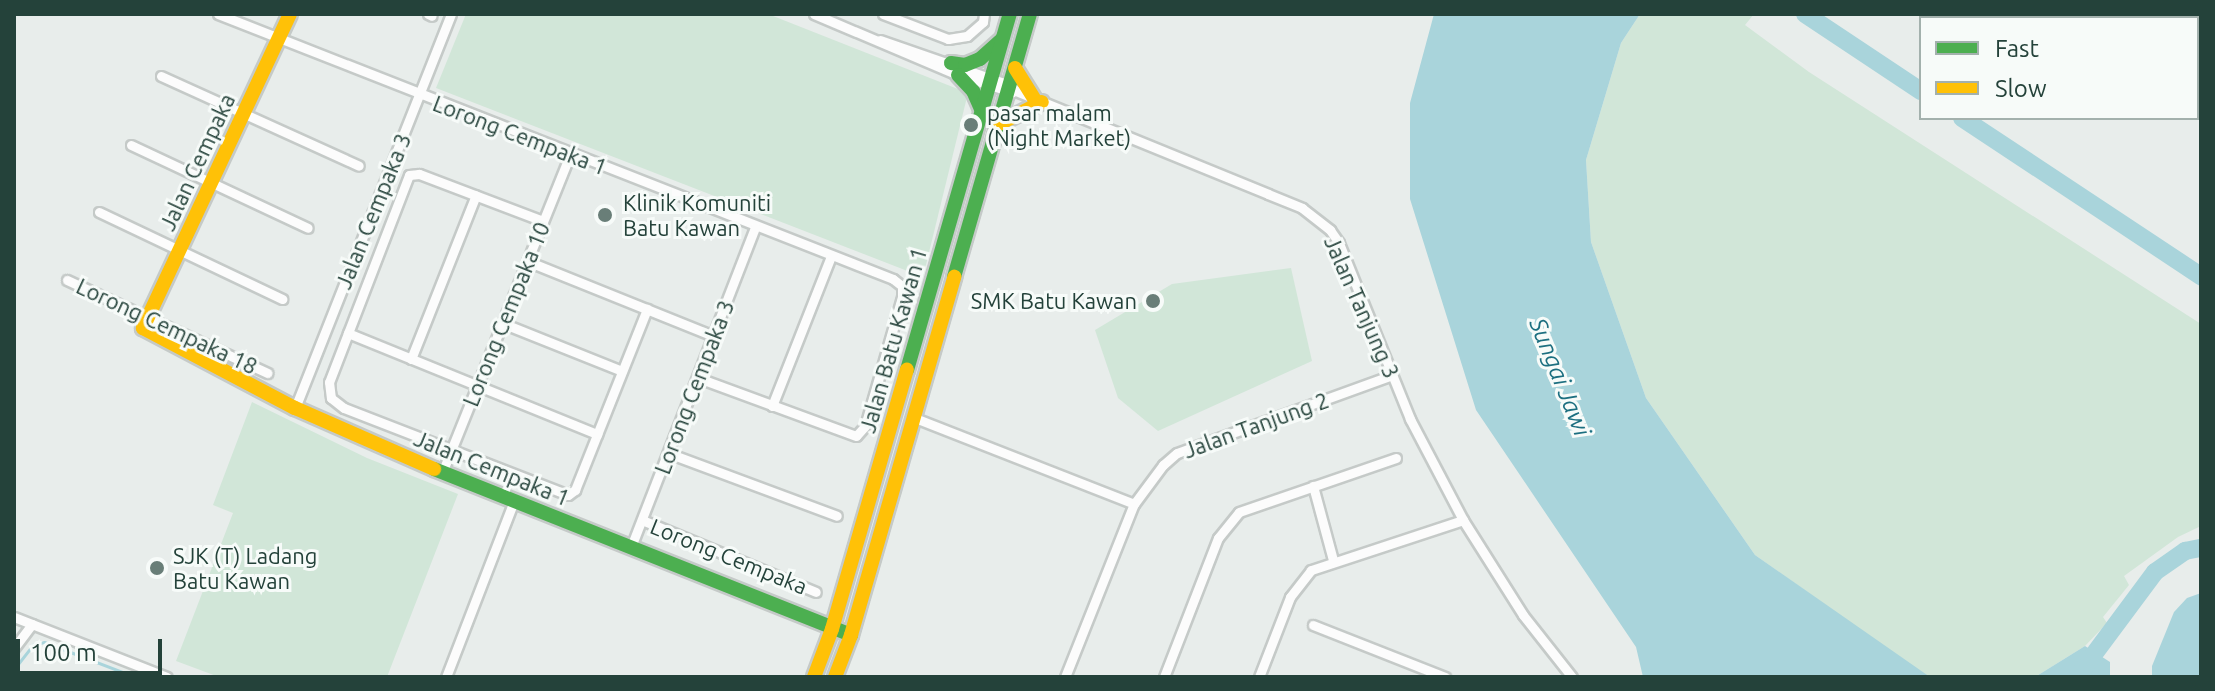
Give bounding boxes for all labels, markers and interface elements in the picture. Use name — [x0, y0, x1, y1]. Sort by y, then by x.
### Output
legend — [1919, 16, 2199, 120]
text: Fast — [1995, 35, 2039, 62]
text: Slow — [1995, 75, 2047, 102]
street label: Jalan Cempaka — [154, 89, 240, 235]
street label: Lorong Cempaka 1 — [429, 90, 611, 180]
place label: pasar malam (Night Market) — [987, 99, 1131, 150]
marker: pasar malam (Night Market) — [962, 116, 980, 134]
street label: Jalan Cempaka 3 — [330, 129, 416, 293]
place label: Klinik Komuniti Batu Kawan — [623, 189, 771, 240]
marker: Klinik Komuniti Batu Kawan — [594, 204, 616, 226]
street label: Lorong Cempaka 10 — [457, 218, 555, 410]
street label: Jalan Tanjung 3 — [1319, 232, 1405, 382]
street label: Jalan Batu Kawan 1 — [854, 244, 932, 436]
street label: Lorong Cempaka 18 — [72, 273, 262, 379]
place label: SMK Batu Kawan — [971, 288, 1137, 314]
marker: SMK Batu Kawan — [1144, 292, 1162, 310]
street label: Lorong Cempaka 3 — [649, 296, 739, 478]
water label: Sungai Jawi — [1523, 314, 1597, 440]
street label: Jalan Tanjung 2 — [1180, 386, 1332, 464]
street label: Jalan Cempaka 1 — [410, 425, 574, 511]
street label: Lorong Cempaka — [647, 513, 811, 599]
place label: SJK (T) Ladang Batu Kawan — [173, 542, 317, 594]
marker: SJK (T) Ladang Batu Kawan — [148, 559, 166, 577]
scale bar — [20, 623, 166, 673]
text: 100 m — [30, 639, 97, 666]

